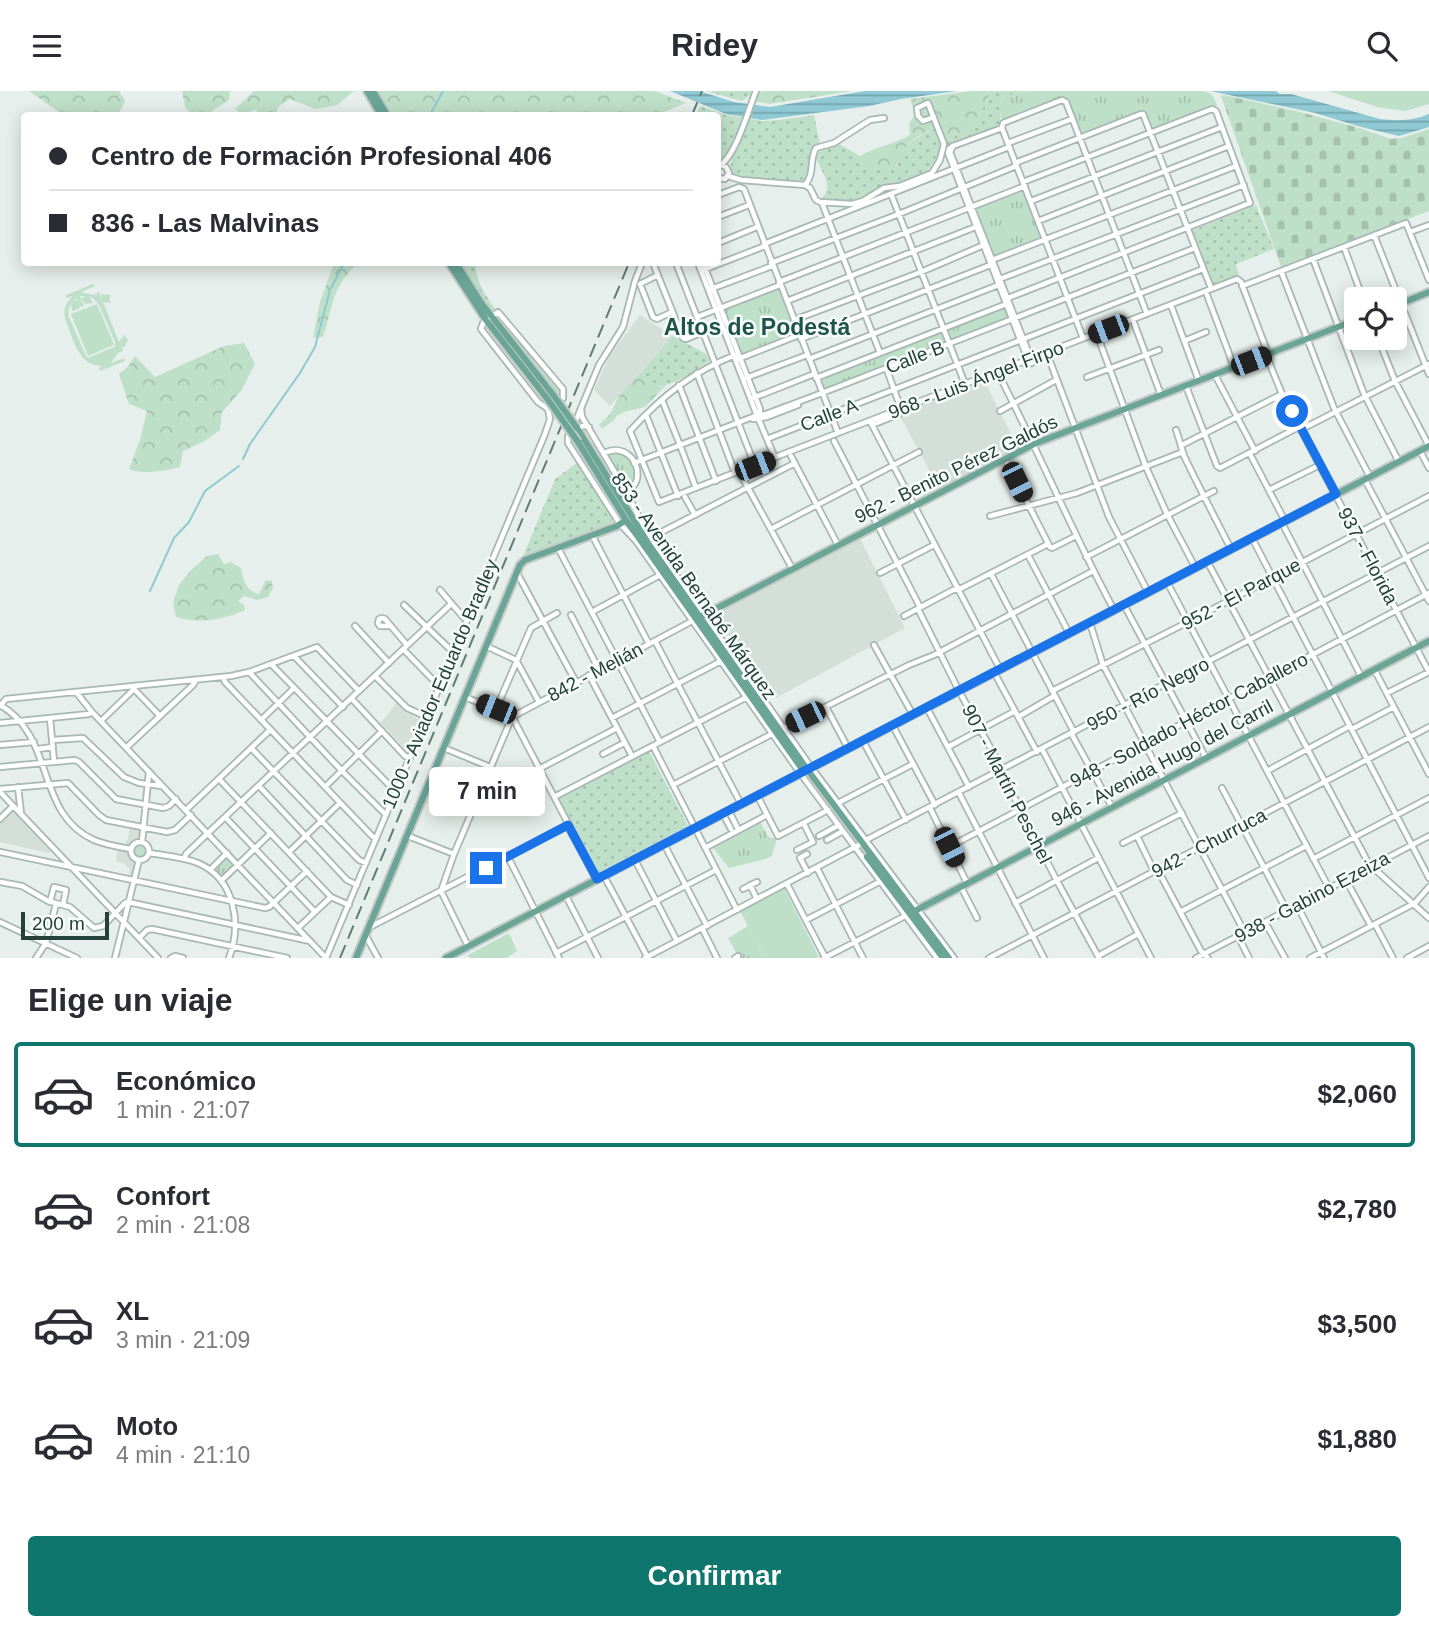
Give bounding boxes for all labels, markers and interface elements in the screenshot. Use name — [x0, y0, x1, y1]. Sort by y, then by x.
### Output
icon: menu — [28, 27, 66, 65]
text: Ridey — [671, 27, 758, 63]
icon: search — [1363, 27, 1401, 65]
text: Centro de Formación Profesional 406 — [91, 141, 552, 171]
text: 836 - Las Malvinas — [91, 208, 319, 238]
map controls — [1344, 287, 1407, 350]
button: locate — [1344, 287, 1407, 350]
car — [1085, 312, 1132, 346]
district label: Altos de Podestá — [664, 314, 850, 340]
street label: Calle B — [883, 336, 947, 378]
street label: 968 - Luis Ángel Firpo — [885, 337, 1067, 423]
car — [1228, 344, 1275, 378]
street label: Calle A — [797, 394, 861, 436]
route start — [1276, 395, 1308, 427]
street label: 962 - Benito Pérez Galdós — [851, 411, 1061, 527]
car — [732, 449, 779, 483]
car — [999, 459, 1036, 505]
street label: 853 - Avenida Bernabé Márquez — [607, 469, 781, 703]
street label: 937 - Florida — [1334, 504, 1403, 608]
street label: 952 - El Parque — [1178, 554, 1304, 634]
street label: 1000 - Aviador Eduardo Bradley — [378, 556, 502, 812]
street label: 842 - Melián — [544, 638, 646, 706]
street label: 948 - Soldado Héctor Caballero — [1067, 648, 1311, 792]
street label: 950 - Río Negro — [1083, 653, 1213, 735]
car — [473, 691, 520, 727]
street label: 946 - Avenida Hugo del Carril — [1048, 696, 1276, 830]
car — [782, 698, 829, 736]
street label: 907 - Martín Peschel — [958, 701, 1056, 867]
callout: 7 min — [428, 767, 544, 815]
text: 7 min — [457, 778, 517, 804]
street label: 942 - Churruca — [1148, 804, 1270, 882]
car — [931, 824, 968, 870]
street label: 938 - Gabino Ezeiza — [1231, 847, 1393, 947]
route end — [470, 852, 502, 884]
scale bar — [21, 909, 108, 941]
text: 200 m — [32, 913, 85, 934]
text: Elige un viaje — [28, 982, 233, 1018]
icon: car — [32, 1063, 95, 1126]
text: Económico — [116, 1066, 256, 1096]
text: $2,060 — [1317, 1079, 1397, 1109]
text: 1 min · 21:07 — [116, 1097, 250, 1123]
icon: car — [32, 1178, 95, 1241]
text: Confort — [116, 1181, 210, 1211]
text: $2,780 — [1317, 1194, 1397, 1224]
text: 2 min · 21:08 — [116, 1212, 250, 1238]
icon: car — [32, 1293, 95, 1356]
text: XL — [116, 1296, 149, 1326]
text: $3,500 — [1317, 1309, 1397, 1339]
text: 3 min · 21:09 — [116, 1327, 250, 1353]
icon: car — [32, 1408, 95, 1471]
text: Moto — [116, 1411, 178, 1441]
text: $1,880 — [1317, 1424, 1397, 1454]
text: 4 min · 21:10 — [116, 1442, 250, 1468]
button: Confirmar — [28, 1536, 1401, 1616]

